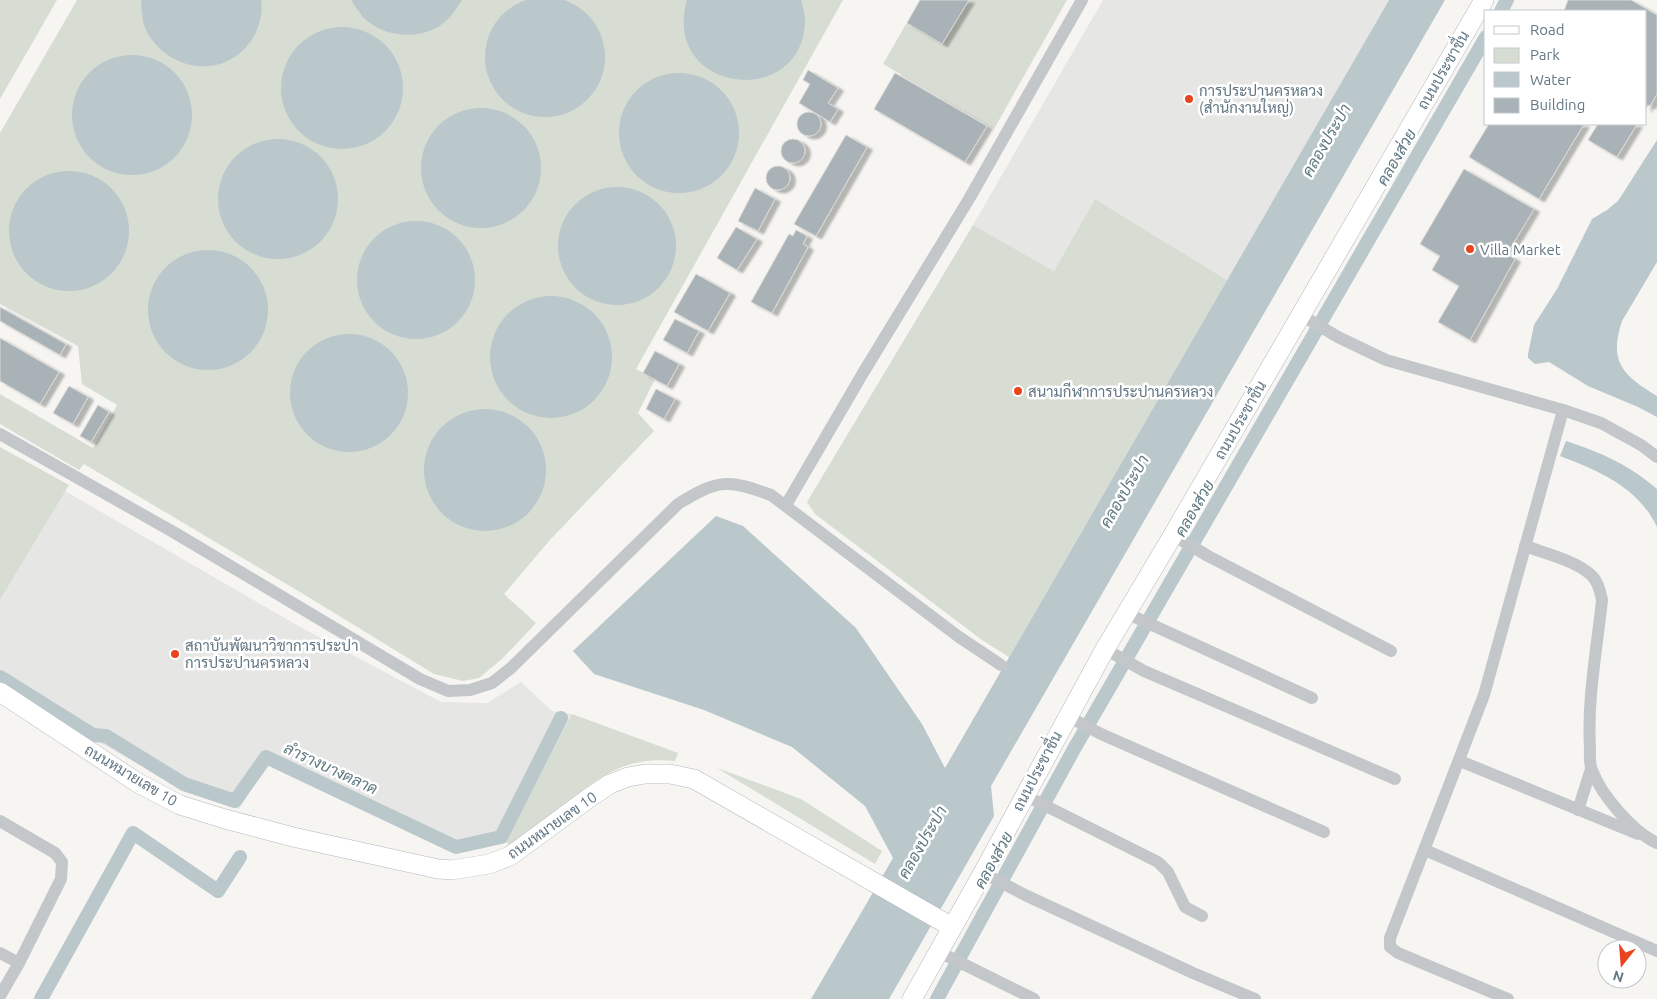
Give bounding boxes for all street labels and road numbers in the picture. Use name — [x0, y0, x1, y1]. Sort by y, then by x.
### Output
street label: ถนนประชาชื่น — [1408, 25, 1472, 112]
street label: ถนนประชาชื่น — [1205, 375, 1269, 462]
street label: ถนนประชาชื่น — [1004, 725, 1065, 814]
street label: ถนนหมายเลข 10 — [82, 741, 180, 809]
street label: ถนนหมายเลข 10 — [504, 788, 600, 862]

